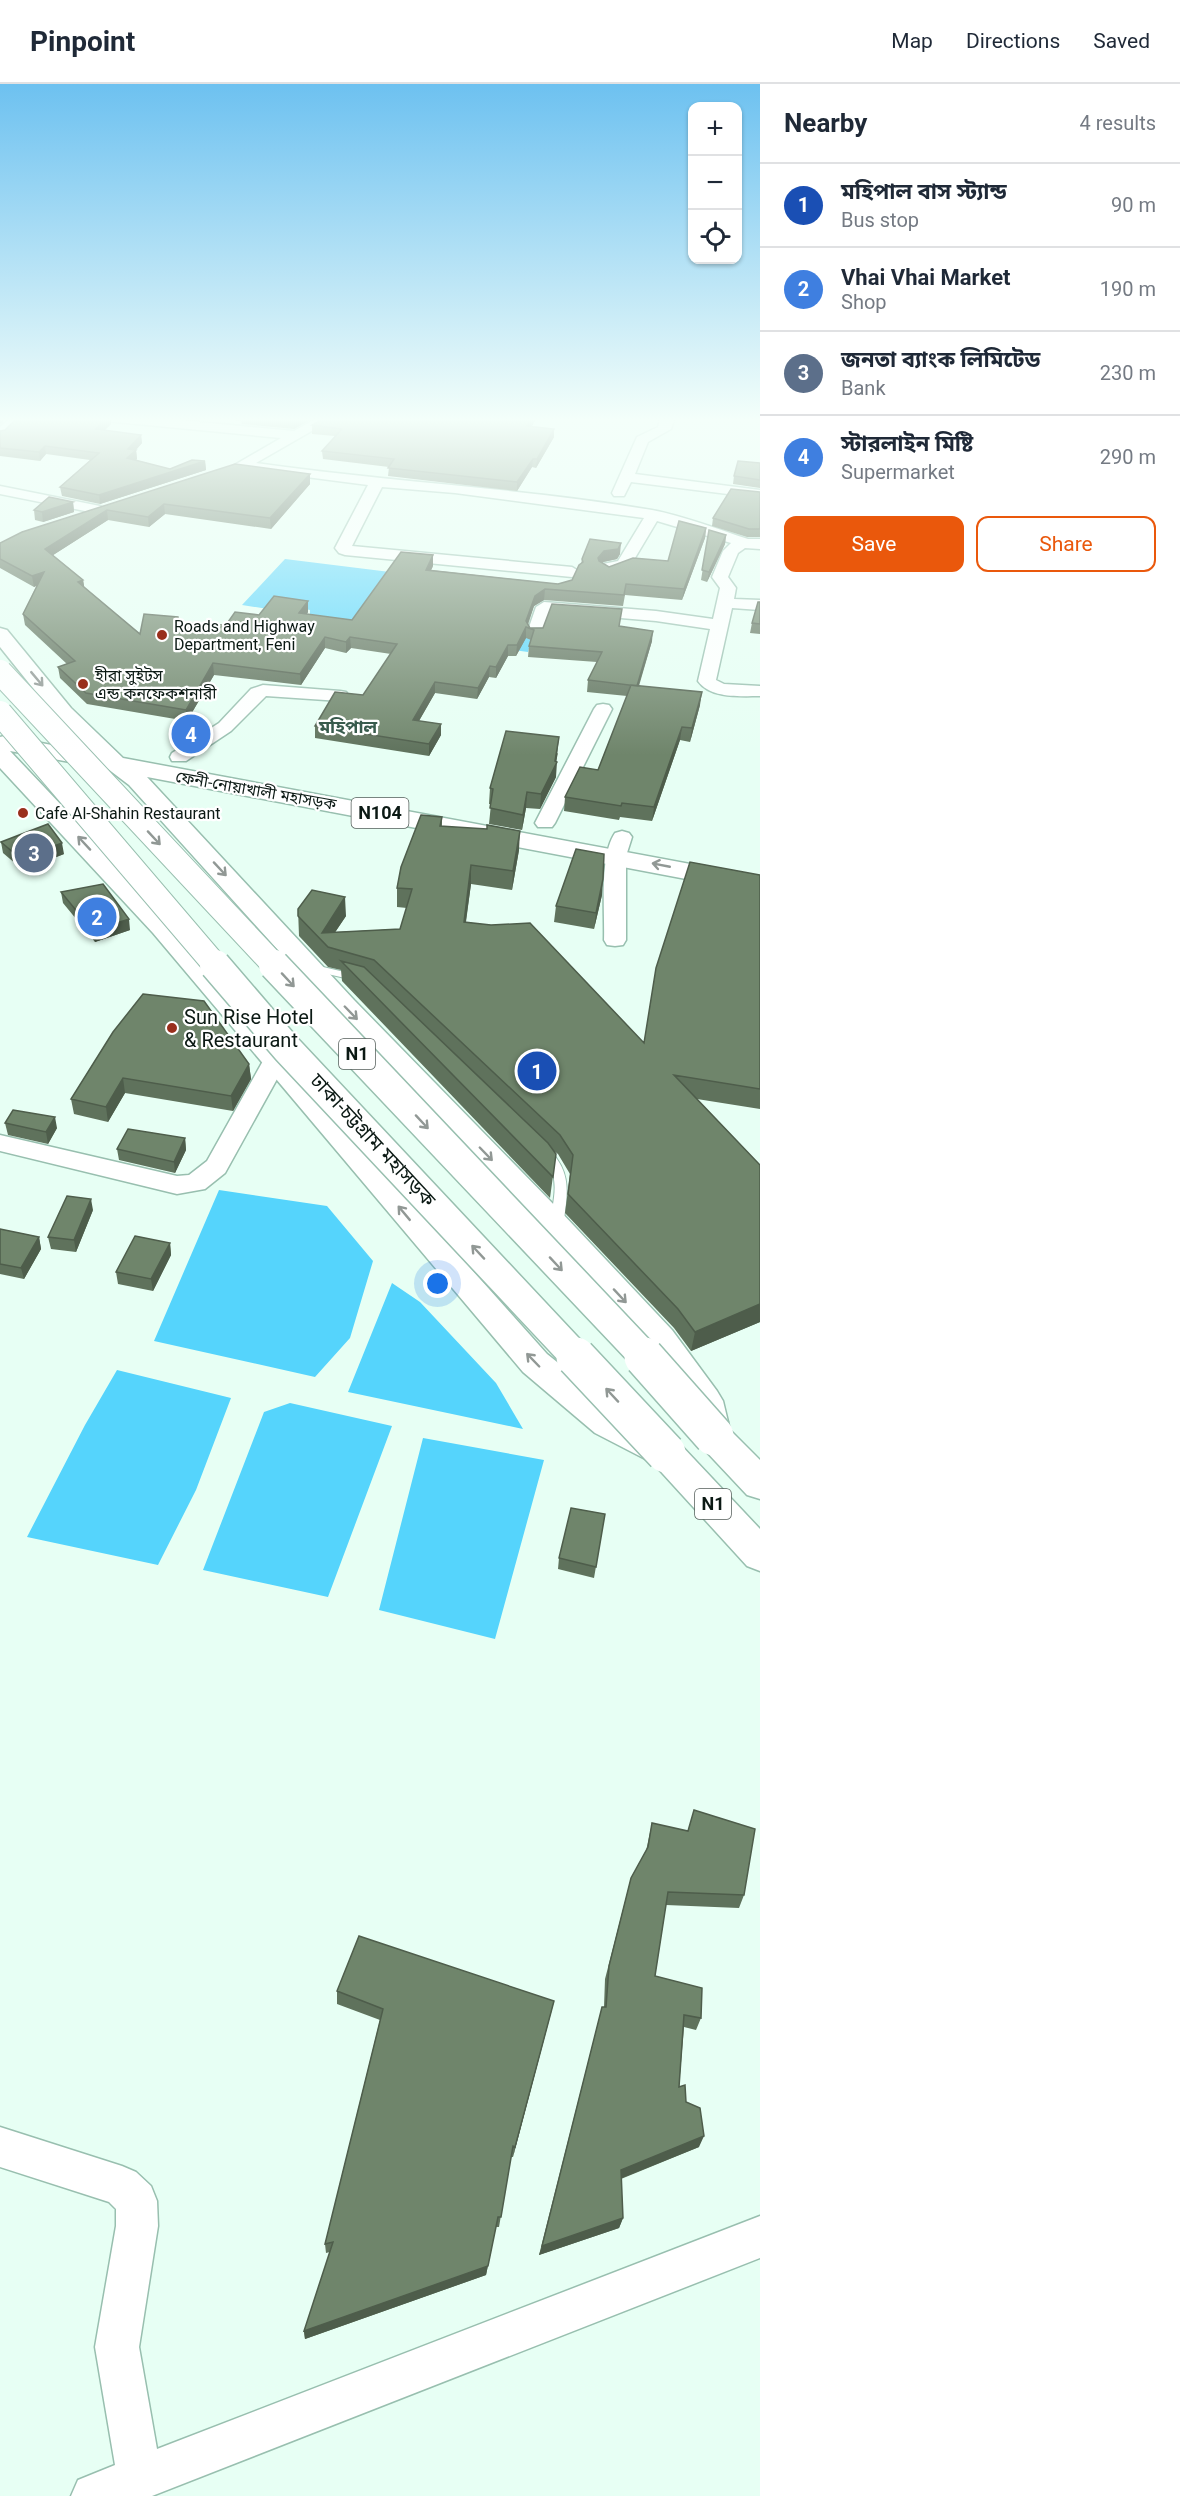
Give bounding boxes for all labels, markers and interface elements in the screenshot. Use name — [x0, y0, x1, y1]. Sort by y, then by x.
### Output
text: Pinpoint — [30, 25, 135, 58]
text: Map — [891, 29, 933, 53]
text: Directions — [966, 29, 1060, 53]
text: Saved — [1093, 29, 1150, 53]
map controls — [688, 102, 742, 264]
button: + — [688, 102, 742, 156]
text: Nearby — [784, 108, 867, 138]
text: 4 results — [1080, 111, 1156, 135]
button: − — [688, 156, 742, 210]
text: মহিপাল বাস স্ট্যান্ড — [841, 179, 1007, 204]
text: 1 — [798, 193, 809, 217]
text: 90 m — [1111, 193, 1156, 217]
text: Bus stop — [841, 208, 919, 232]
button: locate — [688, 210, 742, 264]
text: Vhai Vhai Market — [841, 265, 1010, 290]
text: 2 — [798, 277, 809, 301]
text: 190 m — [1100, 277, 1156, 301]
text: Shop — [841, 290, 887, 314]
text: জনতা ব্যাংক লিমিটেড — [841, 347, 1040, 372]
text: 3 — [798, 361, 809, 385]
text: 230 m — [1100, 361, 1156, 385]
text: Bank — [841, 376, 886, 400]
text: স্টারলাইন মিষ্টি — [841, 431, 973, 456]
text: 4 — [798, 445, 809, 469]
text: 290 m — [1100, 445, 1156, 469]
text: Supermarket — [841, 460, 955, 484]
button: Save — [784, 516, 964, 572]
button: Share — [976, 516, 1156, 572]
place label: Roads and Highway Department, Feni — [174, 617, 315, 654]
marker: Roads and Highway Department, Feni — [155, 628, 169, 642]
place label: হীরা সুইটস এন্ড কনফেকশনারী — [94, 666, 217, 703]
one-way arrow — [31, 671, 44, 687]
marker: হীরা সুইটস এন্ড কনফেকশনারী — [76, 677, 90, 691]
pin: 4 — [172, 712, 210, 756]
district label: মহিপাল — [318, 716, 377, 737]
street label: ফেনী-নোয়াখালী মহাসড়ক — [174, 767, 339, 814]
road number: N104 — [352, 798, 409, 828]
place label: Cafe Al-Shahin Restaurant — [35, 804, 220, 823]
marker: Cafe Al-Shahin Restaurant — [16, 806, 30, 820]
pin: 3 — [15, 830, 54, 876]
one-way arrow — [147, 831, 161, 846]
one-way arrow — [77, 836, 92, 851]
one-way arrow — [652, 859, 672, 870]
one-way arrow — [213, 861, 227, 876]
pin: 2 — [78, 894, 116, 940]
one-way arrow — [280, 972, 294, 987]
place label: Sun Rise Hotel & Restaurant — [184, 1005, 314, 1052]
one-way arrow — [344, 1006, 359, 1021]
marker: Sun Rise Hotel & Restaurant — [165, 1021, 179, 1035]
road number: N1 — [339, 1039, 375, 1069]
pin: 1 — [518, 1048, 556, 1094]
street label: ঢাকা-চট্টগ্রাম মহাসড়ক — [305, 1068, 441, 1212]
one-way arrow — [414, 1114, 429, 1129]
one-way arrow — [479, 1146, 493, 1161]
one-way arrow — [398, 1205, 411, 1221]
one-way arrow — [471, 1245, 486, 1260]
one-way arrow — [548, 1256, 563, 1271]
your location — [423, 1269, 452, 1298]
one-way arrow — [613, 1288, 627, 1303]
one-way arrow — [526, 1352, 540, 1367]
one-way arrow — [605, 1388, 619, 1403]
road number: N1 — [695, 1489, 731, 1519]

